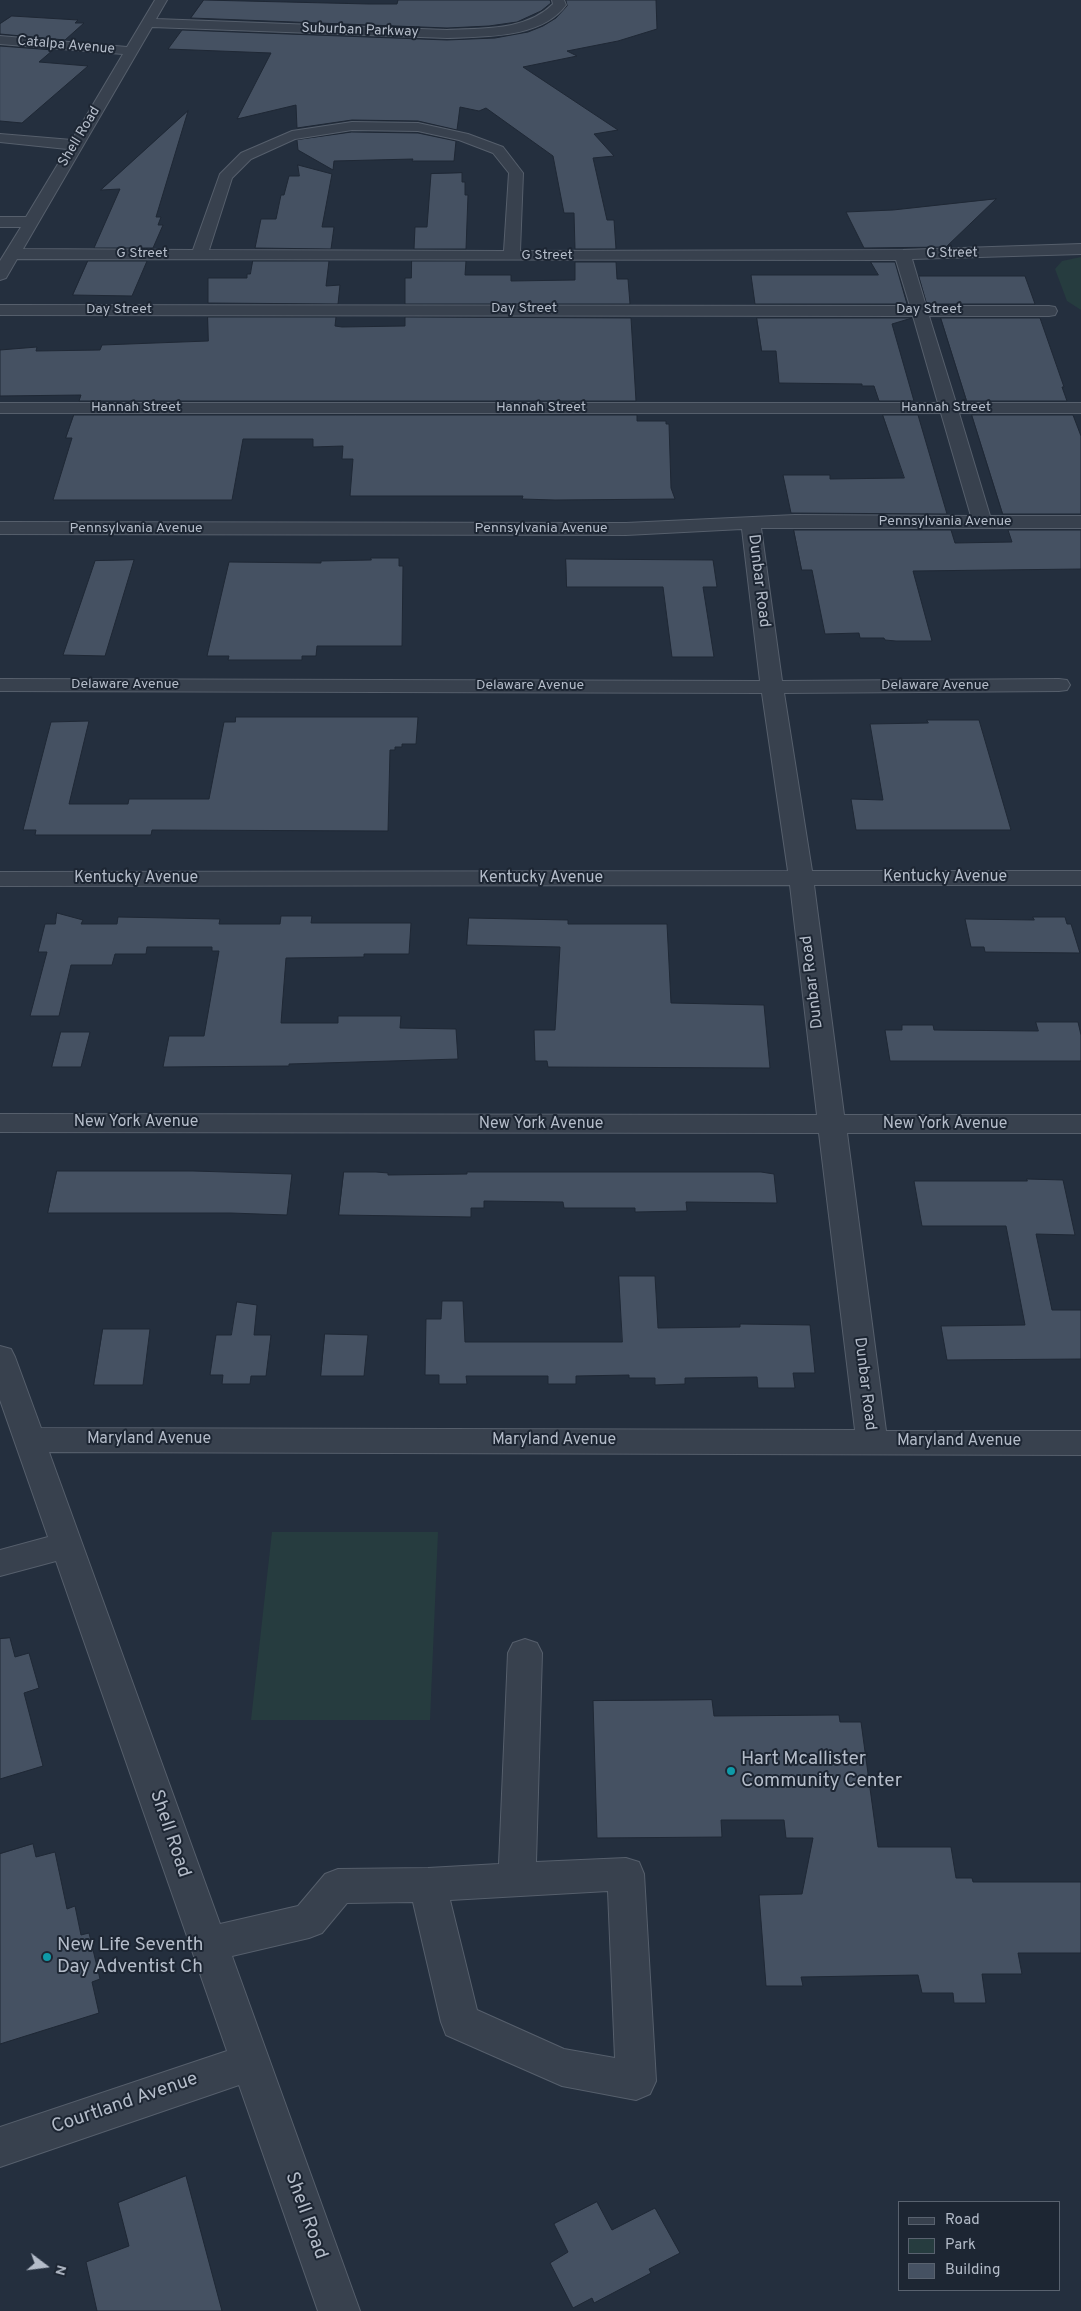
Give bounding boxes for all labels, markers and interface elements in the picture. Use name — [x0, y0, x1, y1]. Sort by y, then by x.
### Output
street label: Suburban Parkway — [301, 21, 419, 41]
street label: Catalpa Avenue — [16, 33, 116, 59]
street label: Shell Road — [56, 104, 104, 170]
street label: G Street — [926, 245, 978, 263]
street label: G Street — [116, 246, 168, 262]
street label: G Street — [521, 248, 573, 264]
street label: Day Street — [491, 301, 557, 317]
street label: Day Street — [86, 302, 152, 318]
street label: Day Street — [896, 302, 962, 318]
street label: Hannah Street — [91, 400, 181, 416]
street label: Hannah Street — [496, 400, 586, 416]
street label: Hannah Street — [901, 400, 991, 416]
street label: Pennsylvania Avenue — [878, 514, 1012, 530]
street label: Pennsylvania Avenue — [69, 521, 203, 537]
street label: Pennsylvania Avenue — [474, 521, 608, 537]
street label: Dunbar Road — [743, 533, 773, 629]
street label: Delaware Avenue — [71, 677, 179, 693]
street label: Delaware Avenue — [476, 678, 584, 694]
street label: Delaware Avenue — [881, 678, 989, 694]
street label: Kentucky Avenue — [883, 868, 1007, 888]
street label: Kentucky Avenue — [74, 869, 198, 889]
street label: Kentucky Avenue — [479, 869, 603, 889]
street label: Dunbar Road — [798, 934, 828, 1030]
street label: New York Avenue — [74, 1113, 198, 1133]
street label: New York Avenue — [479, 1115, 603, 1135]
street label: New York Avenue — [883, 1115, 1007, 1135]
street label: Dunbar Road — [849, 1336, 879, 1432]
street label: Maryland Avenue — [87, 1430, 211, 1450]
street label: Maryland Avenue — [492, 1431, 616, 1451]
street label: Maryland Avenue — [897, 1432, 1021, 1452]
place label: Hart Mcallister Community Center — [741, 1749, 902, 1793]
marker: Hart Mcallister Community Center — [725, 1765, 737, 1777]
street label: Shell Road — [143, 1787, 195, 1881]
place label: New Life Seventh Day Adventist Ch — [57, 1935, 203, 1979]
marker: New Life Seventh Day Adventist Ch — [41, 1951, 53, 1963]
street label: Courtland Avenue — [49, 2068, 201, 2140]
street label: Shell Road — [279, 2169, 331, 2263]
legend — [898, 2201, 1061, 2291]
text: Road — [945, 2211, 980, 2230]
text: Park — [945, 2236, 976, 2255]
north arrow — [20, 2241, 70, 2291]
text: Building — [945, 2261, 1000, 2280]
text: N — [50, 2263, 69, 2277]

